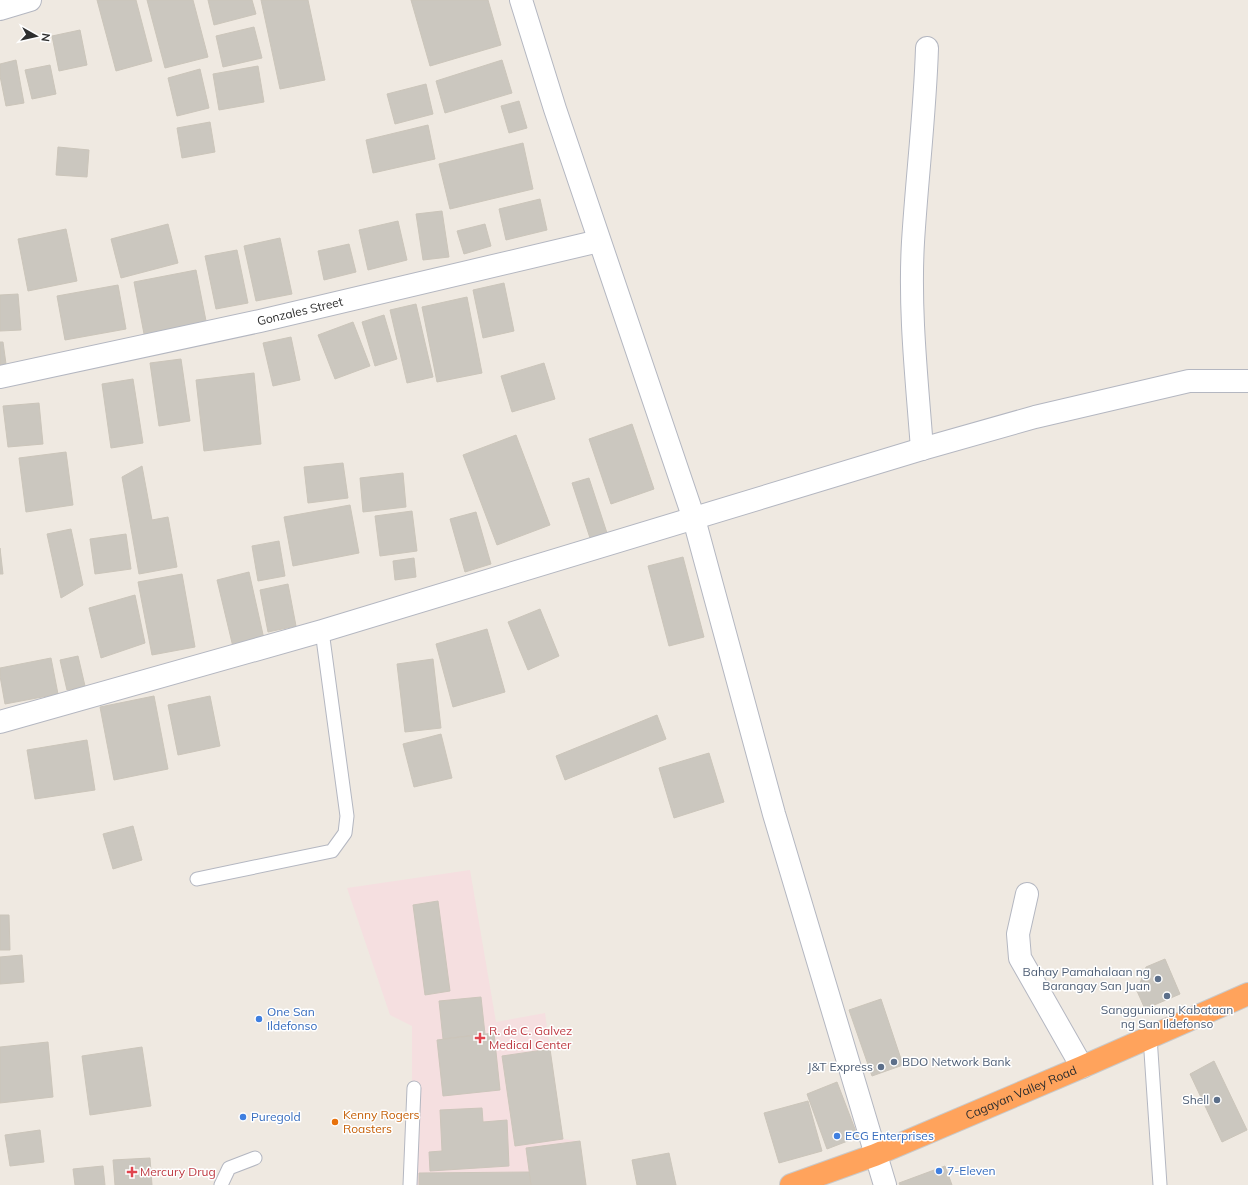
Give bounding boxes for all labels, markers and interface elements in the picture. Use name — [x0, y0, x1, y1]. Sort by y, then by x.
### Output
north arrow — [16, 16, 56, 56]
text: N — [38, 32, 53, 42]
street label: Gonzales Street — [255, 294, 344, 328]
place label: Bahay Pamahalaan ng Barangay San Juan — [1023, 964, 1150, 993]
marker: Bahay Pamahalaan ng Barangay San Juan — [1153, 974, 1163, 984]
marker: Sangguniang Kabataan ng San Ildefonso — [1162, 991, 1172, 1001]
place label: Sangguniang Kabataan ng San Ildefonso — [1101, 1002, 1233, 1031]
place label: One San Ildefonso — [267, 1004, 317, 1033]
marker: One San Ildefonso — [254, 1014, 264, 1024]
place label: R. de C. Galvez Medical Center — [489, 1023, 572, 1052]
marker: R. de C. Galvez Medical Center — [474, 1032, 486, 1044]
place label: BDO Network Bank — [902, 1054, 1012, 1069]
marker: BDO Network Bank — [889, 1057, 899, 1067]
place label: J&T Express — [808, 1059, 873, 1074]
marker: J&T Express — [876, 1062, 886, 1072]
street label: Cagayan Valley Road — [963, 1062, 1079, 1123]
place label: Shell — [1182, 1092, 1209, 1107]
marker: Shell — [1212, 1095, 1222, 1105]
place label: Kenny Rogers Roasters — [343, 1107, 420, 1136]
place label: Puregold — [251, 1109, 301, 1124]
marker: Puregold — [238, 1112, 248, 1122]
marker: Kenny Rogers Roasters — [330, 1117, 340, 1127]
place label: ECG Enterprises — [845, 1128, 934, 1143]
marker: ECG Enterprises — [832, 1131, 842, 1141]
place label: 7-Eleven — [947, 1163, 996, 1178]
place label: Mercury Drug — [140, 1164, 216, 1179]
marker: 7-Eleven — [934, 1166, 944, 1176]
marker: Mercury Drug — [127, 1167, 137, 1177]

